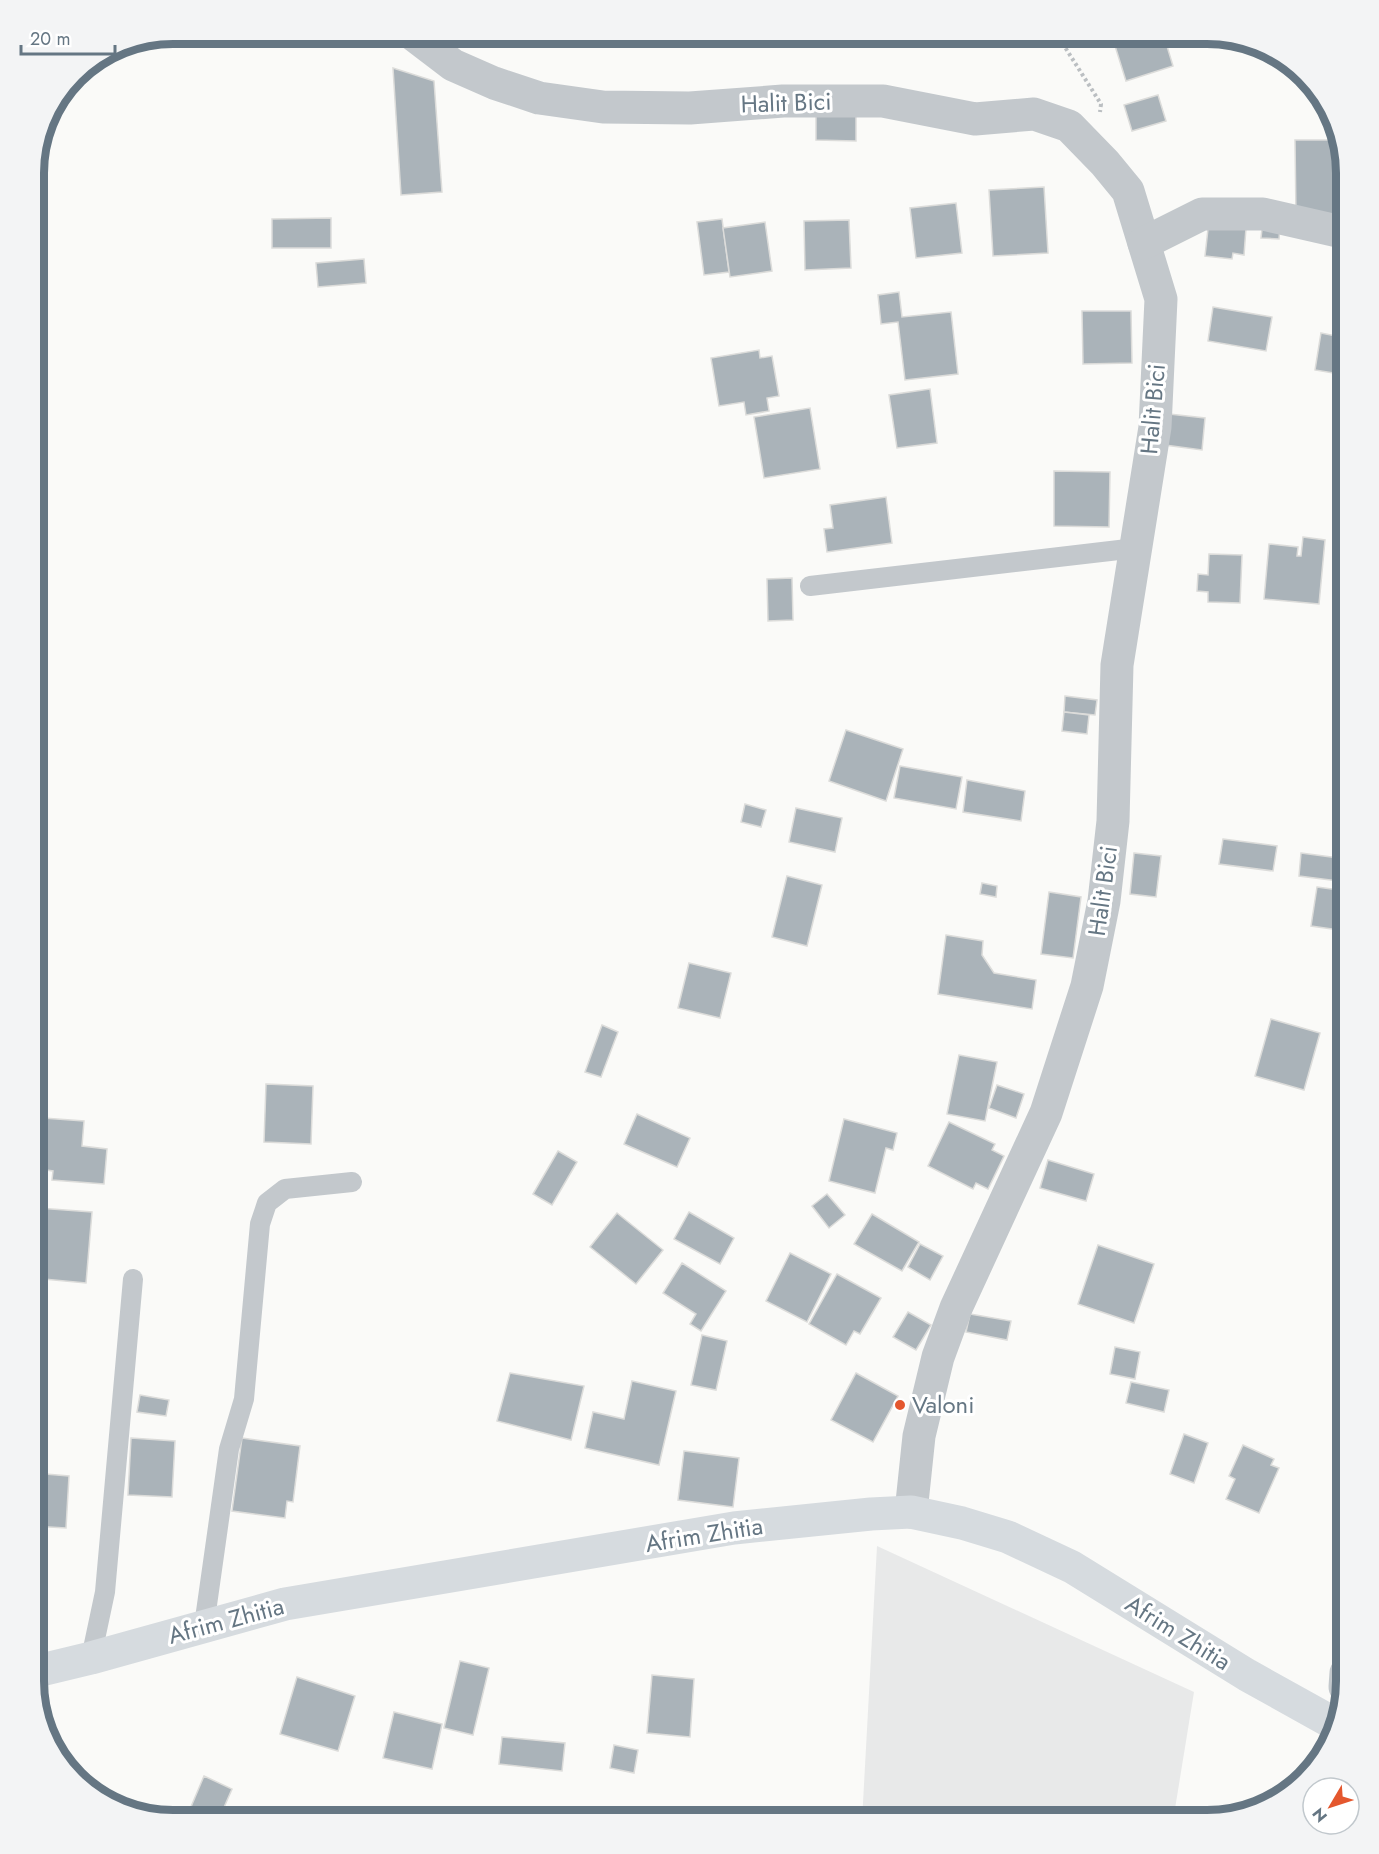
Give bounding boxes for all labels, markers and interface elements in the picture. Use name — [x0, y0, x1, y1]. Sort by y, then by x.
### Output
scale bar — [21, 18, 116, 56]
text: 20 m — [30, 26, 70, 52]
street label: Halit Bici — [740, 83, 832, 122]
street label: Halit Bici — [1131, 362, 1174, 456]
street label: Halit Bici — [1079, 844, 1126, 938]
place label: Valoni — [912, 1387, 974, 1422]
marker: Valoni — [893, 1398, 907, 1412]
street label: Afrim Zhitia — [643, 1508, 765, 1561]
street label: Afrim Zhitia — [1119, 1586, 1238, 1679]
street label: Afrim Zhitia — [164, 1588, 288, 1653]
north arrow — [1301, 1776, 1361, 1836]
text: N — [1307, 1803, 1333, 1827]

